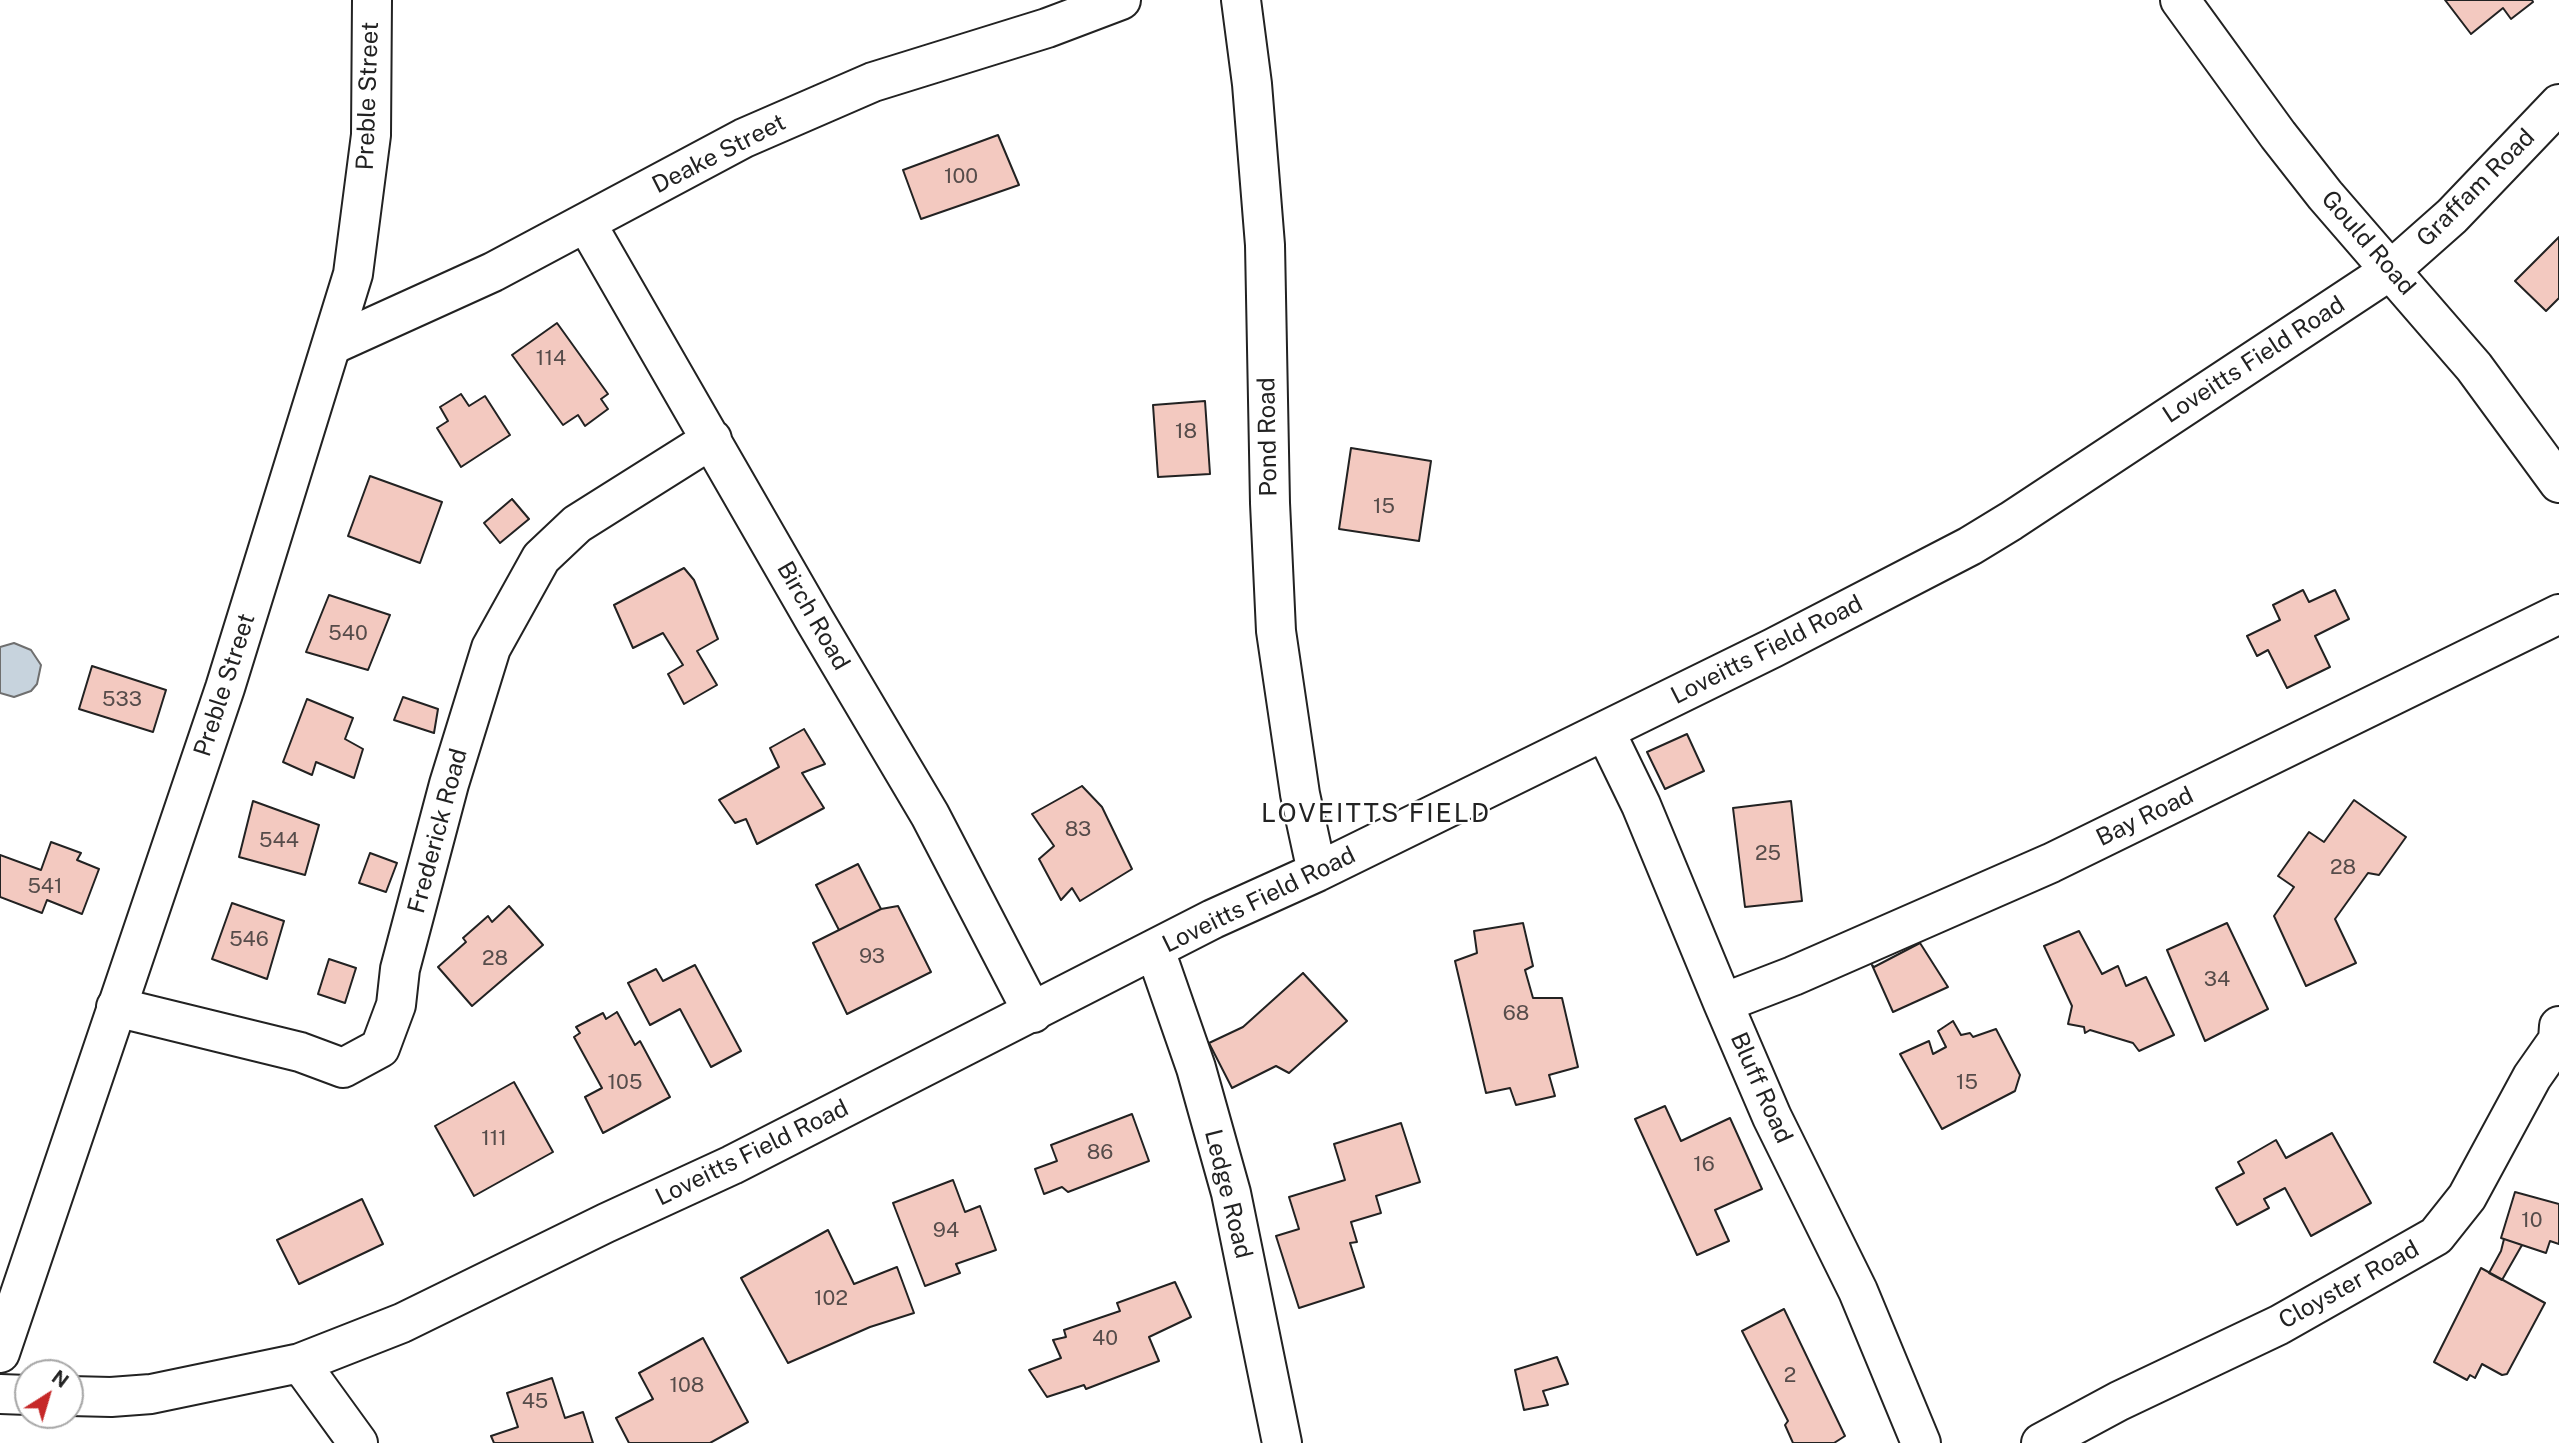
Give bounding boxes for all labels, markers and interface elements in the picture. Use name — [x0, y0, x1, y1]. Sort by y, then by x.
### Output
street label: Preble Street — [351, 21, 385, 171]
street label: Deake Street — [648, 108, 790, 200]
street label: Graffam Road — [2411, 123, 2541, 253]
house number: 100 — [944, 164, 978, 190]
street label: Gould Road — [2315, 185, 2421, 301]
street label: Loveitts Field Road — [2158, 290, 2350, 430]
house number: 114 — [536, 346, 566, 372]
street label: Pond Road — [1253, 377, 1283, 497]
house number: 18 — [1175, 419, 1197, 445]
house number: 15 — [1373, 494, 1395, 520]
street label: Birch Road — [770, 557, 856, 675]
street label: Loveitts Field Road — [1666, 589, 1868, 711]
street label: Preble Street — [188, 610, 262, 760]
house number: 540 — [328, 621, 368, 647]
house number: 533 — [102, 687, 142, 713]
street label: Frederick Road — [402, 746, 474, 916]
street label: Bay Road — [2092, 781, 2198, 853]
district label: LOVEITTS FIELD — [1263, 798, 1489, 830]
house number: 83 — [1065, 817, 1091, 843]
house number: 544 — [259, 828, 299, 854]
street label: Loveitts Field Road — [1158, 841, 1360, 959]
house number: 25 — [1755, 841, 1781, 867]
house number: 28 — [2330, 855, 2356, 881]
house number: 541 — [27, 874, 63, 900]
house number: 546 — [229, 927, 269, 953]
house number: 93 — [859, 944, 885, 970]
house number: 28 — [482, 946, 508, 972]
house number: 34 — [2204, 967, 2230, 993]
house number: 68 — [1503, 1001, 1529, 1027]
street label: Bluff Road — [1724, 1028, 1798, 1148]
house number: 105 — [608, 1070, 642, 1096]
house number: 15 — [1956, 1070, 1978, 1096]
street label: Loveitts Field Road — [651, 1094, 853, 1212]
house number: 111 — [481, 1126, 507, 1152]
street label: Ledge Road — [1198, 1126, 1258, 1262]
house number: 86 — [1087, 1140, 1113, 1166]
house number: 16 — [1693, 1152, 1715, 1178]
house number: 10 — [2521, 1208, 2543, 1234]
house number: 94 — [933, 1218, 959, 1244]
street label: Cloyster Road — [2274, 1235, 2424, 1335]
house number: 102 — [814, 1286, 848, 1312]
house number: 40 — [1092, 1326, 1118, 1352]
north arrow — [14, 1359, 84, 1429]
house number: 2 — [1784, 1363, 1796, 1389]
text: N — [48, 1366, 73, 1392]
house number: 108 — [670, 1373, 704, 1399]
house number: 45 — [522, 1389, 548, 1415]

